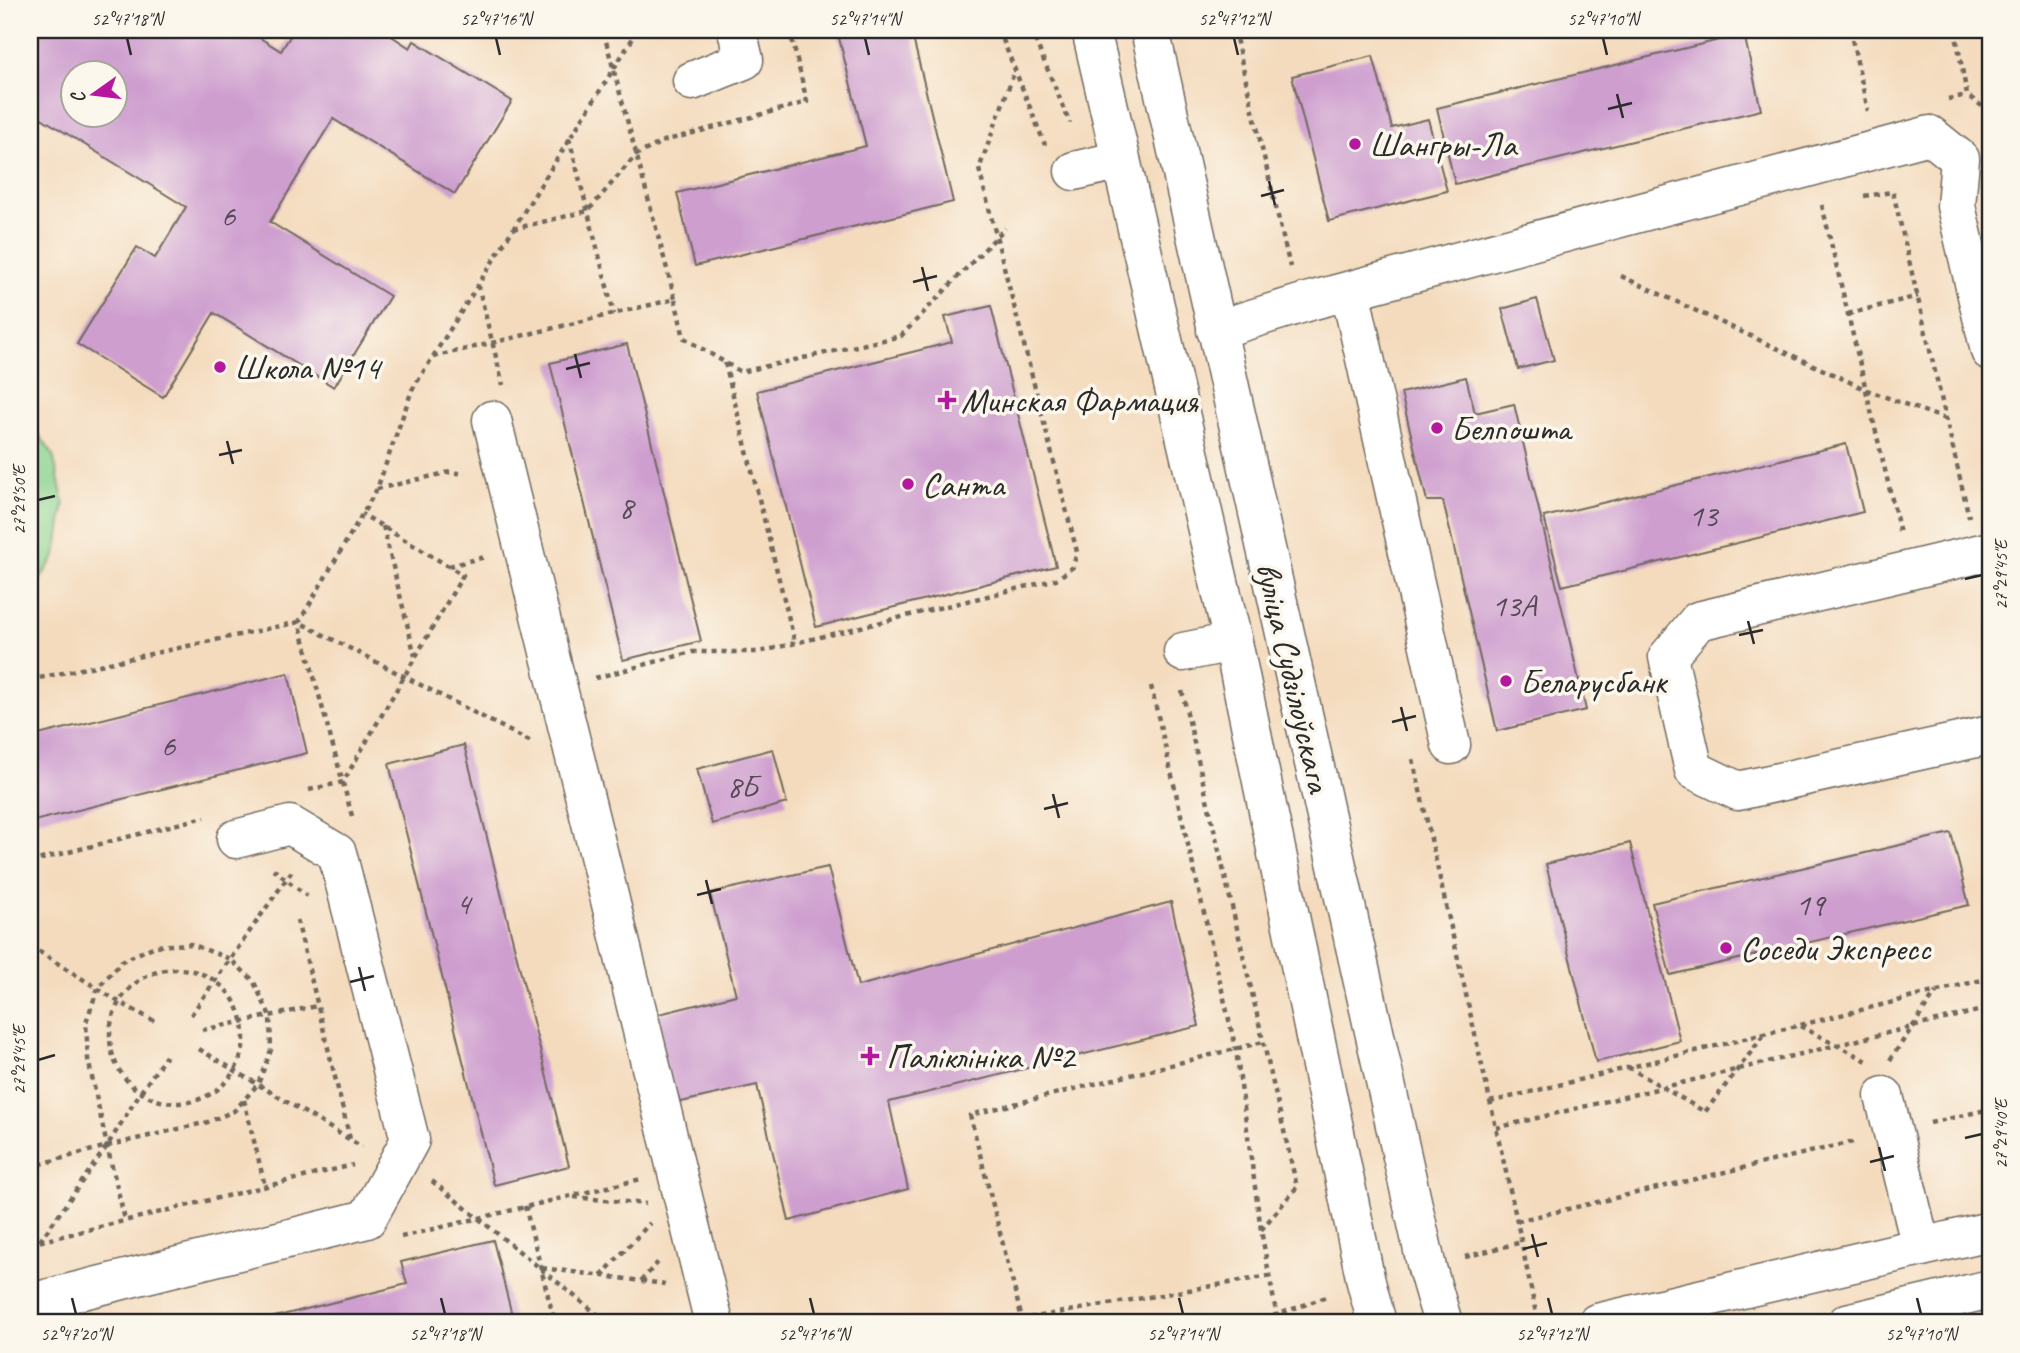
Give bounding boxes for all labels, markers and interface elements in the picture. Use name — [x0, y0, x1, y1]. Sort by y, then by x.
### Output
text: 52°47'18"N — [92, 8, 166, 30]
text: 52°47'16"N — [461, 8, 535, 30]
text: 52°47'14"N — [830, 8, 904, 30]
text: 52°47'12"N — [1199, 8, 1273, 30]
text: 52°47'10"N — [1568, 8, 1642, 30]
north arrow — [60, 60, 130, 130]
text: С — [65, 88, 91, 105]
place label: Шангры-Ла — [1369, 122, 1519, 167]
marker: Шангры-Ла — [1347, 136, 1363, 152]
house number: 6 — [221, 195, 237, 236]
place label: Школа №14 — [234, 345, 383, 390]
marker: Школа №14 — [212, 359, 228, 375]
place label: Минская Фармация — [961, 378, 1199, 423]
marker: Минская Фармация — [939, 392, 955, 408]
place label: Белпошта — [1451, 406, 1573, 451]
marker: Белпошта — [1429, 420, 1445, 436]
place label: Санта — [922, 462, 1006, 507]
text: 27°29'50"E — [8, 463, 30, 535]
marker: Санта — [900, 476, 916, 492]
house number: 8 — [619, 487, 636, 528]
house number: 13 — [1689, 495, 1720, 536]
text: 27°29'45"E — [1990, 538, 2012, 610]
street label: вуліца Судзілоўскага — [1245, 558, 1342, 798]
house number: 13А — [1492, 585, 1538, 626]
place label: Беларусбанк — [1520, 659, 1669, 704]
marker: Беларусбанк — [1498, 673, 1514, 689]
house number: 6 — [161, 725, 177, 766]
house number: 8Б — [727, 766, 762, 807]
house number: 4 — [456, 883, 474, 924]
house number: 19 — [1796, 884, 1827, 925]
place label: Соседи Экспресс — [1740, 926, 1932, 971]
marker: Соседи Экспресс — [1718, 940, 1734, 956]
text: 27°29'45"E — [8, 1023, 30, 1095]
place label: Паліклініка №2 — [886, 1034, 1078, 1079]
marker: Паліклініка №2 — [860, 1046, 880, 1066]
text: 27°29'40"E — [1990, 1097, 2012, 1169]
text: 52°47'20"N — [41, 1323, 115, 1345]
text: 52°47'18"N — [410, 1323, 484, 1345]
text: 52°47'16"N — [779, 1323, 853, 1345]
text: 52°47'14"N — [1148, 1323, 1222, 1345]
text: 52°47'12"N — [1517, 1323, 1591, 1345]
text: 52°47'10"N — [1886, 1323, 1960, 1345]

